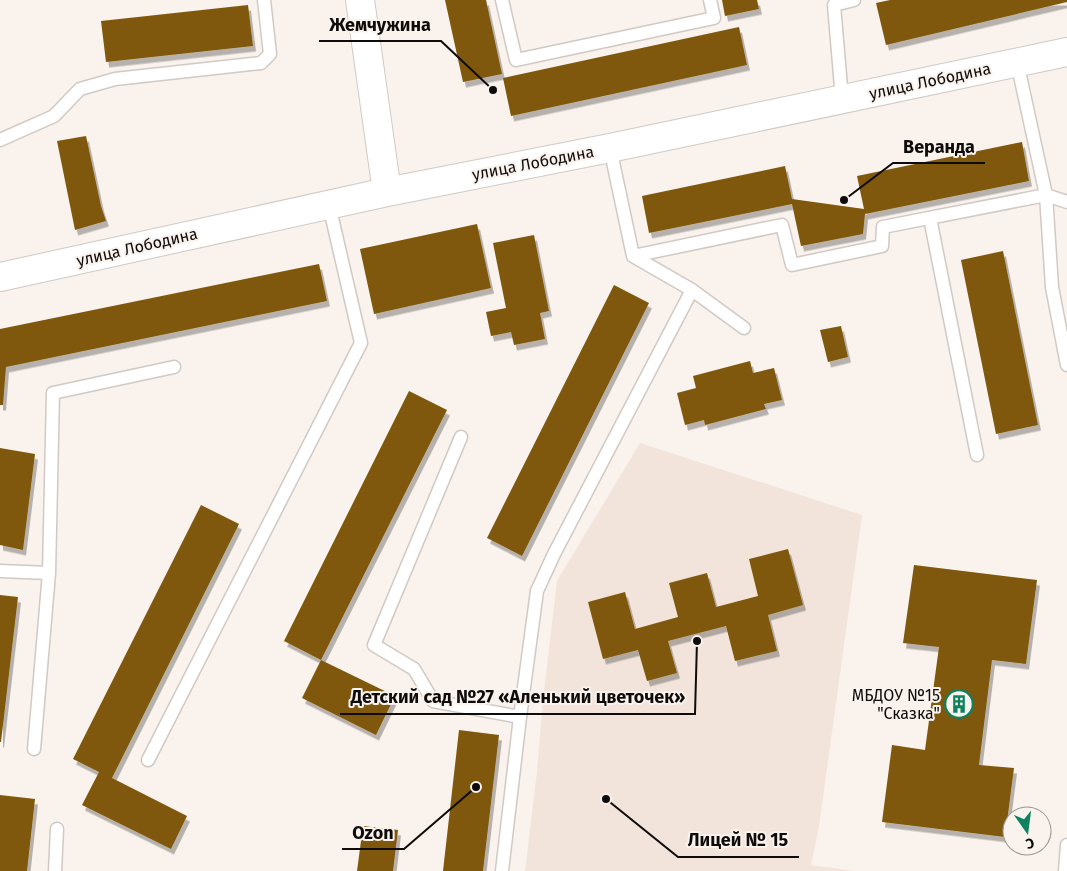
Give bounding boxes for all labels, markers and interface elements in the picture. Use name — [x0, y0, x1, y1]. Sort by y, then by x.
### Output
callout: Жемчужина — [319, 8, 441, 41]
text: Жемчужина — [328, 14, 431, 36]
street label: улица Лободина — [867, 59, 993, 103]
callout: Веранда — [893, 130, 985, 163]
text: Веранда — [903, 136, 975, 158]
street label: улица Лободина — [470, 142, 596, 184]
street label: улица Лободина — [75, 224, 199, 270]
callout: Детский сад №27 «Аленький цветочек» — [340, 681, 695, 714]
text: Детский сад №27 «Аленький цветочек» — [350, 686, 685, 708]
place label: МБДОУ №15 "Сказка" — [852, 686, 940, 723]
building icon: МБДОУ №15 "Сказка" — [944, 689, 974, 719]
north arrow — [1002, 806, 1052, 856]
callout: Ozon — [342, 816, 404, 849]
text: Ozon — [352, 822, 394, 844]
callout: Лицей № 15 — [678, 824, 799, 857]
text: Лицей № 15 — [688, 829, 789, 851]
text: С — [1024, 834, 1036, 852]

